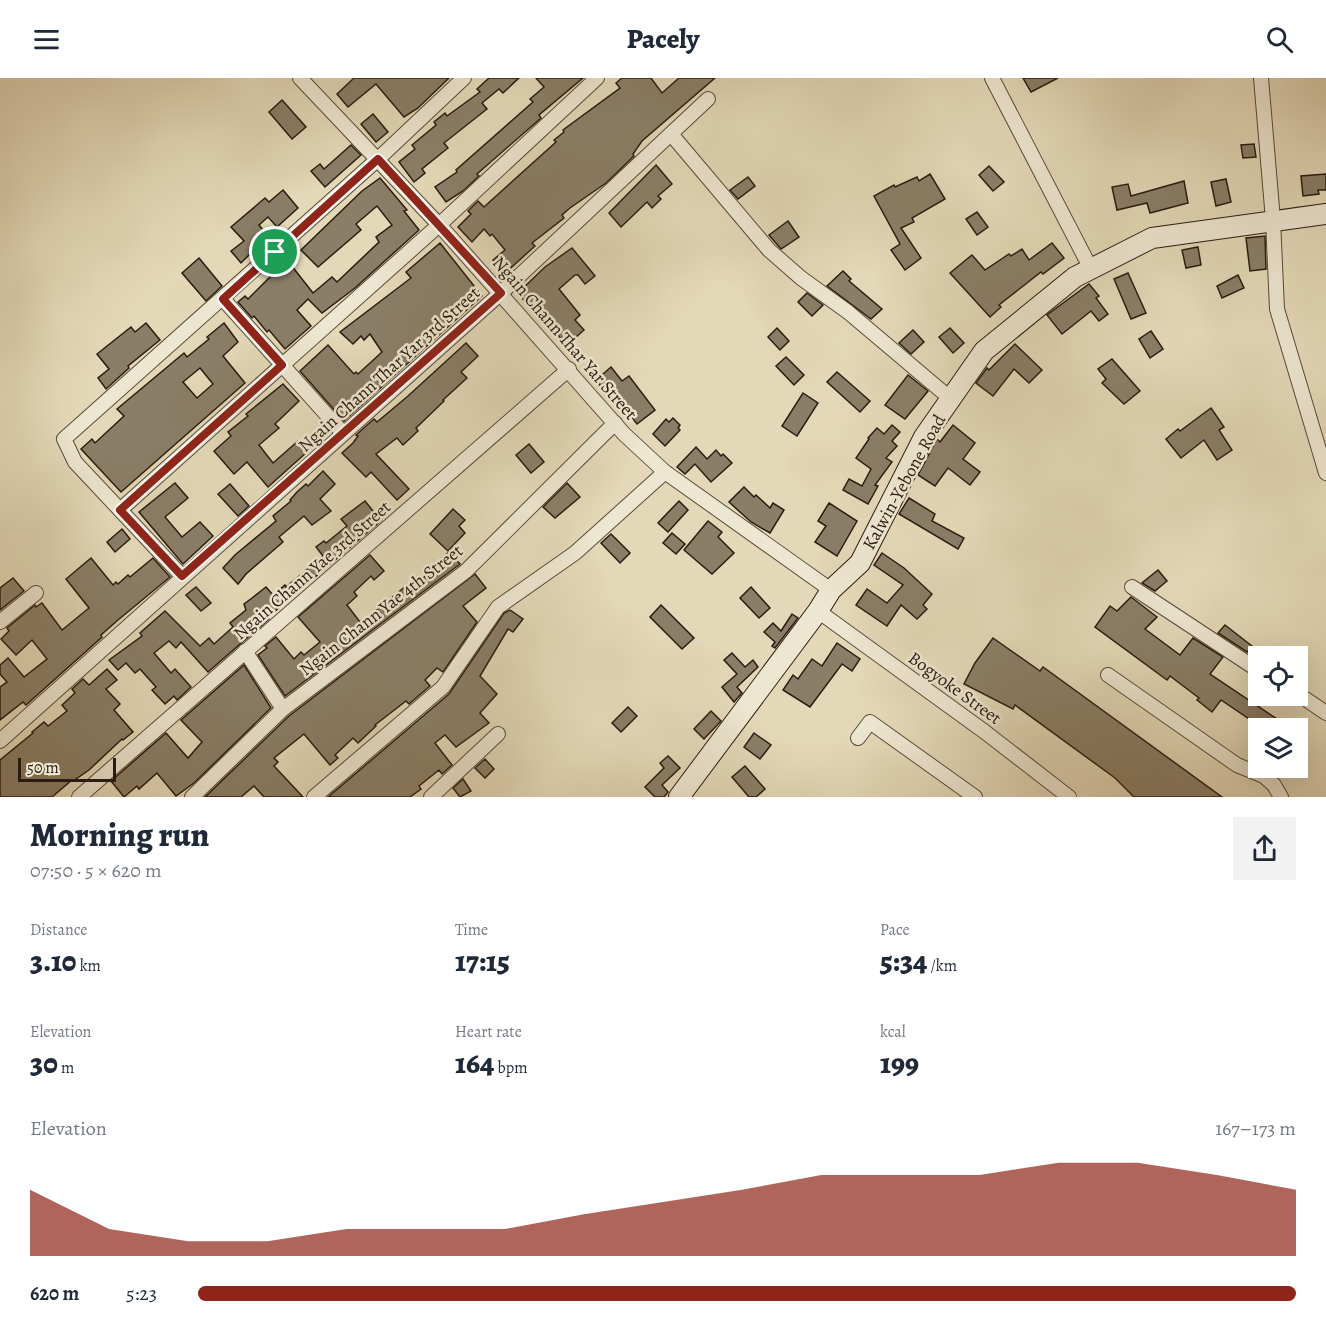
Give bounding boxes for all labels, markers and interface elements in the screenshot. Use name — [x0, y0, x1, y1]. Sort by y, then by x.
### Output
text: Pacely — [627, 21, 699, 57]
icon: menu — [30, 23, 63, 56]
icon: search — [1263, 23, 1296, 56]
pin — [249, 226, 300, 277]
icon: arrive — [258, 235, 291, 268]
street label: Ngain Chann Thar Yar Street — [487, 251, 643, 425]
street label: Ngain Chann Thar Yar 3rd Street — [293, 281, 485, 457]
street label: Kalwin-Yebone Road — [857, 410, 951, 554]
street label: Ngain Chann Yae 3rd Street — [228, 495, 396, 645]
street label: Ngain Chann Yae 4th Street — [294, 539, 468, 681]
street label: Bogyoke Street — [904, 646, 1006, 730]
map controls — [1248, 646, 1308, 778]
button: locate — [1248, 646, 1308, 706]
button: layers — [1248, 718, 1308, 778]
scale bar — [18, 755, 116, 782]
text: 50 m — [27, 757, 59, 779]
text: Morning run — [30, 812, 209, 857]
button: share — [1233, 817, 1296, 880]
text: 07:50 · 5 × 620 m — [30, 857, 162, 884]
text: Distance — [30, 919, 87, 941]
text: Time — [455, 919, 488, 941]
text: Pace — [880, 919, 910, 941]
text: 3.10 — [30, 941, 76, 981]
text: 17:15 — [455, 941, 510, 981]
text: 5:34 — [880, 941, 927, 981]
text: km — [76, 955, 101, 977]
text: /km — [927, 955, 957, 977]
text: Elevation — [30, 1021, 91, 1043]
text: Heart rate — [455, 1021, 522, 1043]
text: kcal — [880, 1021, 906, 1043]
text: 30 — [30, 1043, 58, 1083]
text: 164 — [455, 1043, 494, 1083]
text: 199 — [880, 1043, 919, 1083]
text: m — [58, 1057, 74, 1079]
text: bpm — [494, 1057, 528, 1079]
text: Elevation — [30, 1115, 107, 1142]
text: 167–173 m — [1215, 1115, 1296, 1142]
text: 620 m — [30, 1280, 79, 1307]
text: 5:23 — [126, 1280, 157, 1307]

